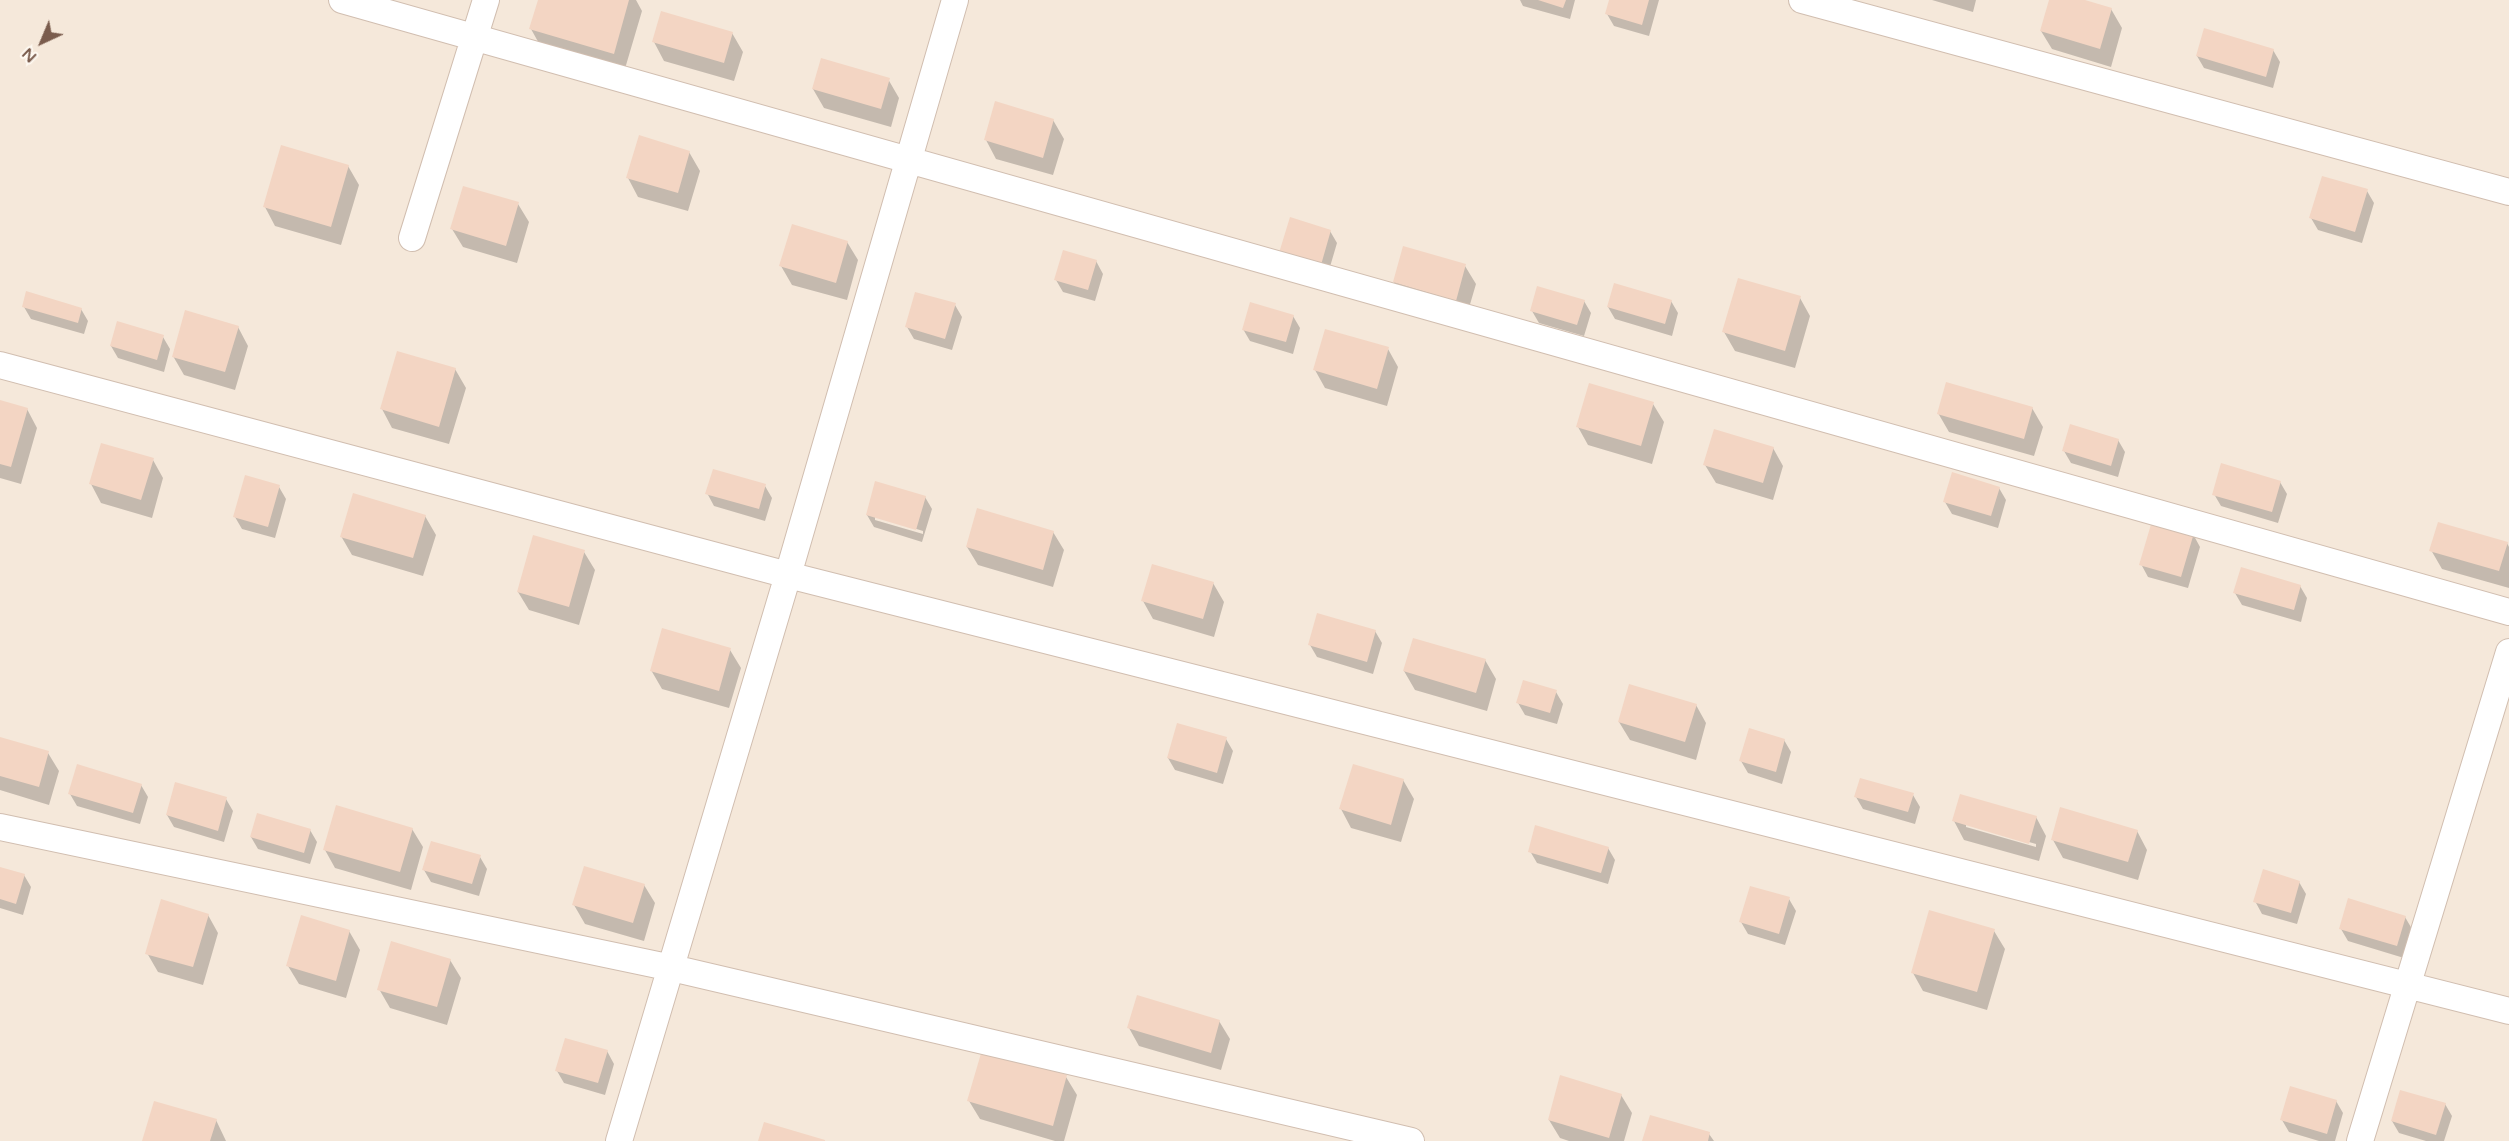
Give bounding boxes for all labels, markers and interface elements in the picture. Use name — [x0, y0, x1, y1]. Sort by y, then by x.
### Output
north arrow — [12, 12, 72, 72]
text: N — [18, 43, 41, 67]

